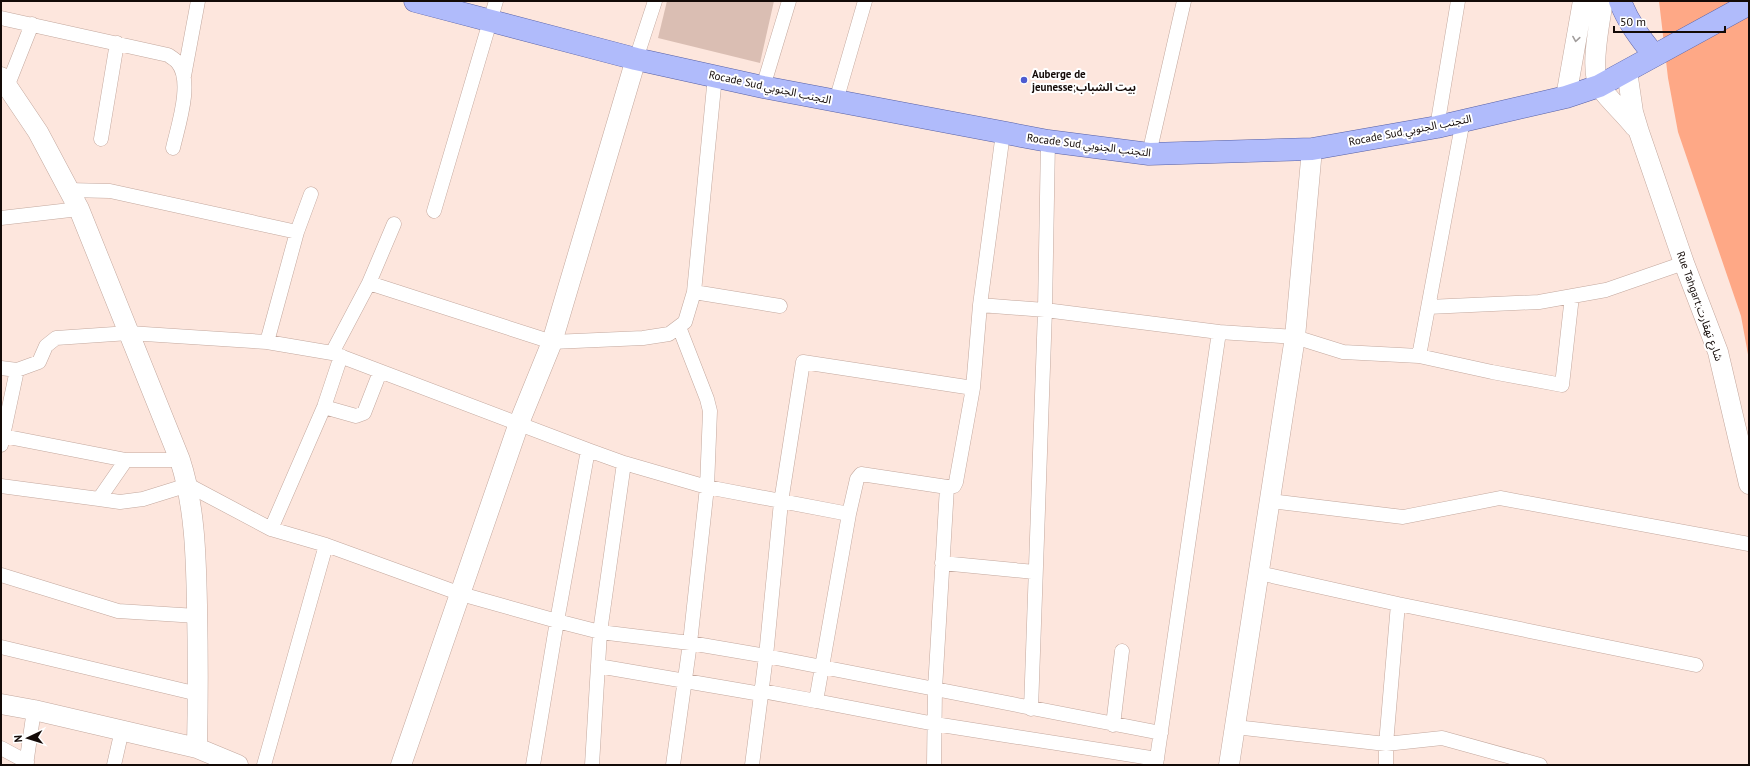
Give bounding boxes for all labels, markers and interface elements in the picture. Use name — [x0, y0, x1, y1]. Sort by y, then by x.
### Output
scale bar — [1614, 8, 1725, 34]
text: 50 m — [1620, 14, 1646, 29]
one-way arrow — [1572, 36, 1581, 42]
street label: Rocade Sud,التجنب الجنوبي — [707, 67, 832, 109]
place label: Auberge de jeunesse;بيت الشباب — [1031, 67, 1136, 94]
marker: Auberge de jeunesse;بيت الشباب — [1019, 75, 1029, 85]
street label: Rocade Sud,التجنب الجنوبي — [1347, 111, 1473, 151]
street label: Rocade Sud,التجنب الجنوبي — [1026, 130, 1152, 162]
street label: Rue Tahgart;شارع تهقارت — [1673, 249, 1727, 363]
north arrow — [8, 718, 48, 758]
text: N — [11, 735, 25, 743]

